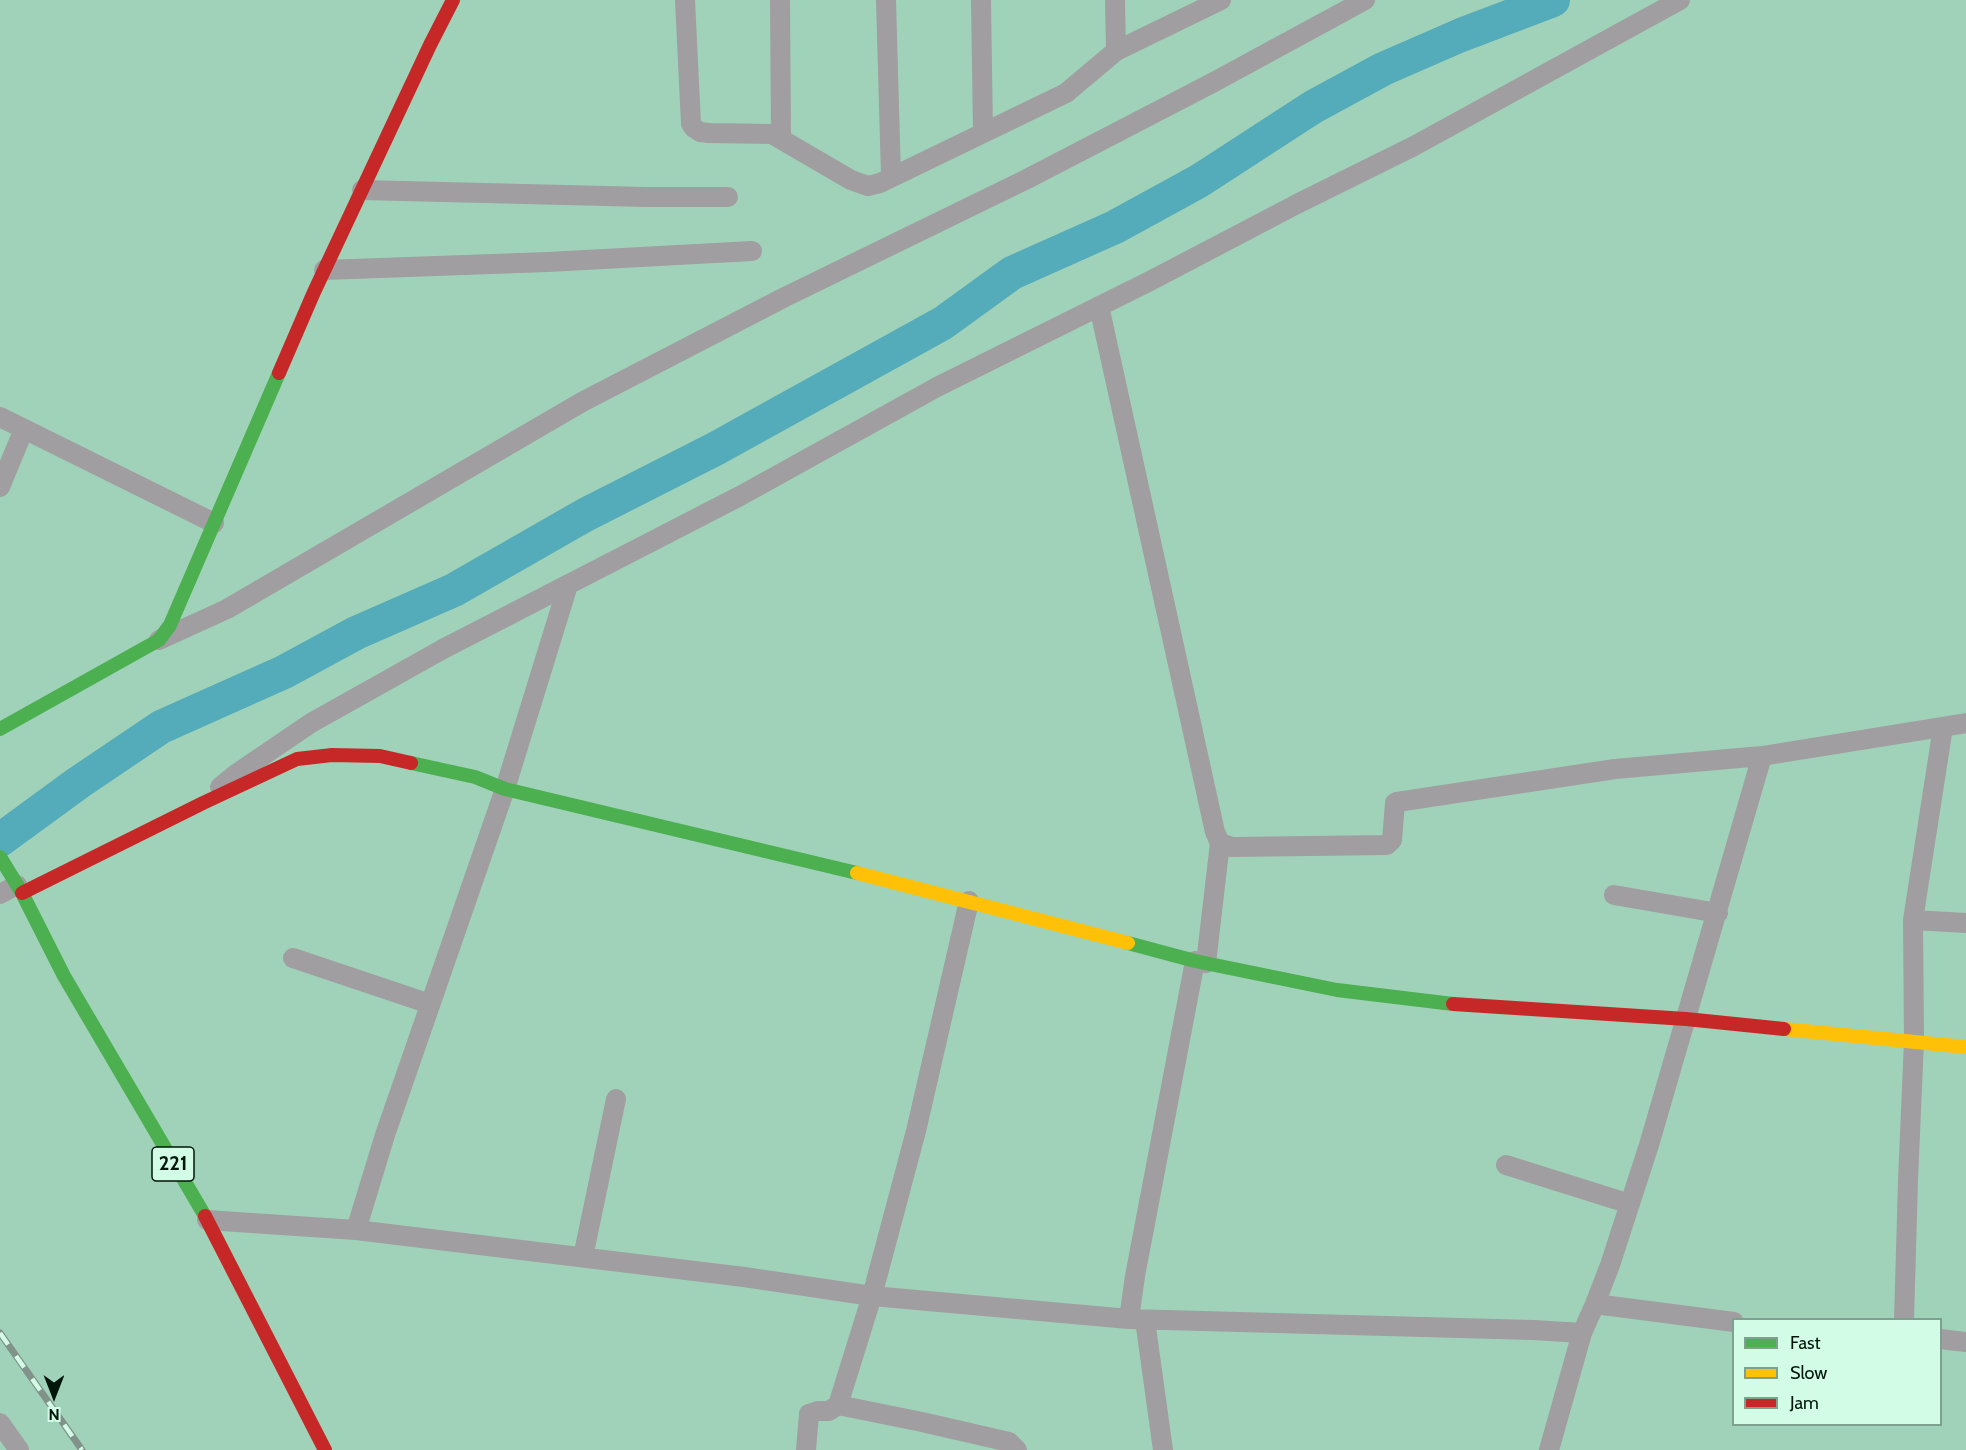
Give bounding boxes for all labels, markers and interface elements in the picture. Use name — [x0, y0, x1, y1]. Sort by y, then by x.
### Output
road number: 221 — [152, 1147, 194, 1181]
legend — [1732, 1318, 1942, 1426]
text: Fast — [1790, 1332, 1821, 1354]
text: Slow — [1790, 1362, 1827, 1384]
north arrow — [24, 1366, 84, 1426]
text: Jam — [1790, 1392, 1819, 1414]
text: N — [48, 1405, 60, 1424]

